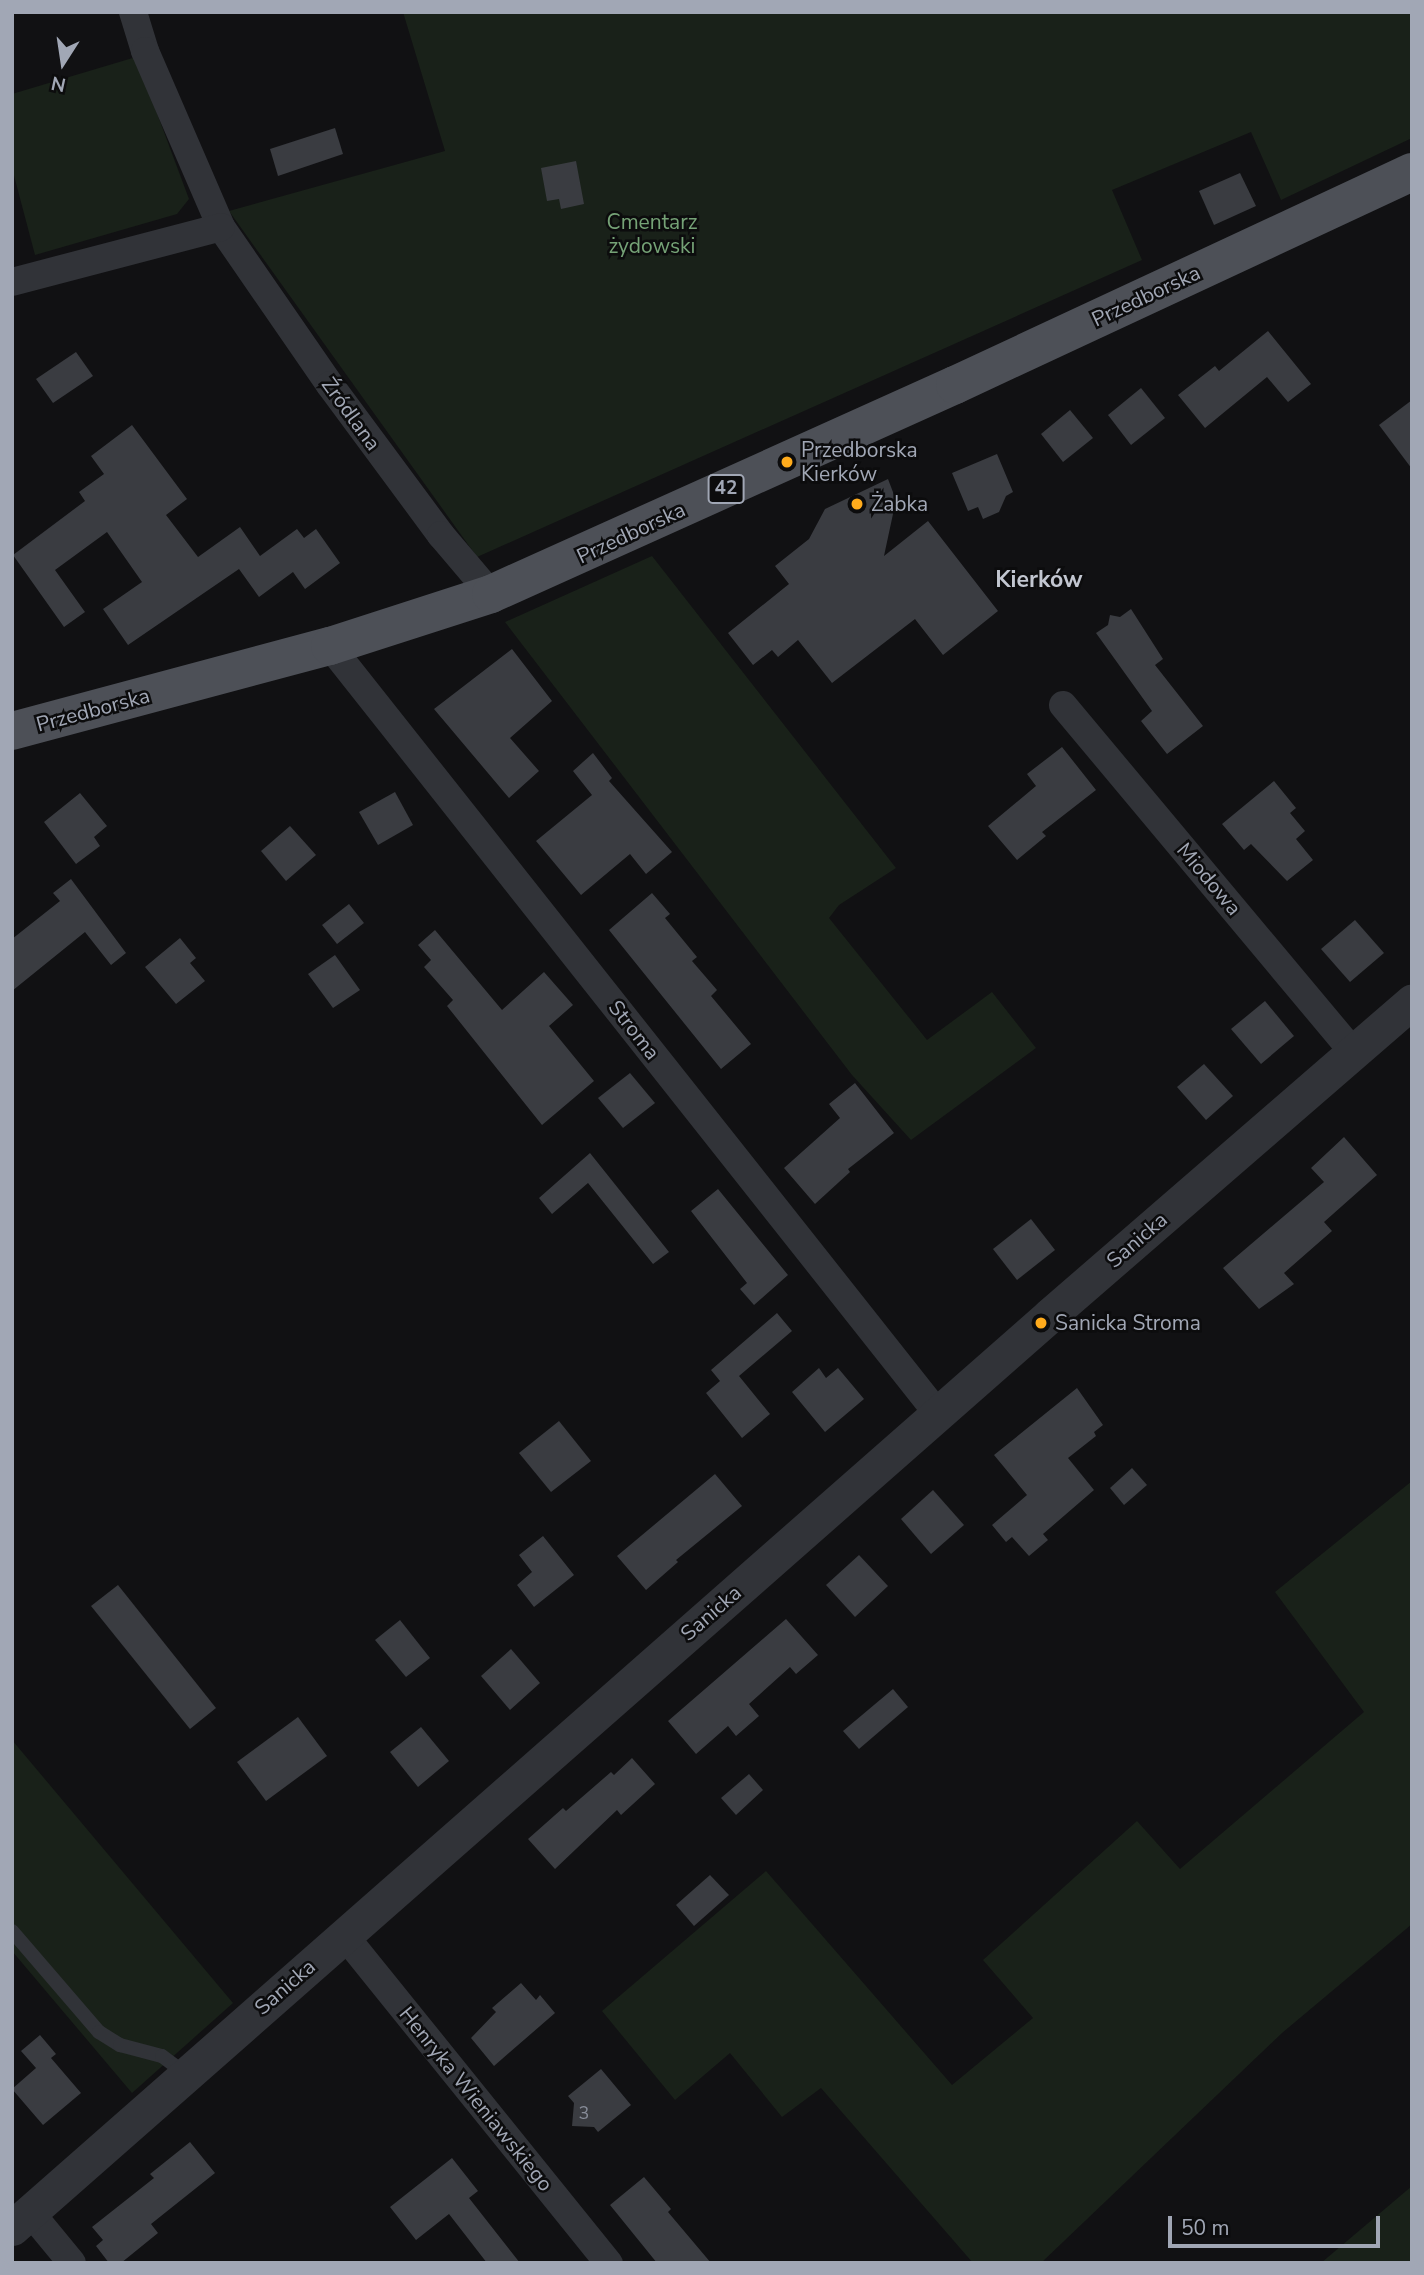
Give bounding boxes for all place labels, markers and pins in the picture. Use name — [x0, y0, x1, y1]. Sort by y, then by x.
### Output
place label: Przedborska Kierków — [801, 437, 918, 487]
marker: Przedborska Kierków — [779, 454, 795, 470]
place label: Żabka — [871, 491, 928, 517]
marker: Żabka — [849, 496, 865, 512]
place label: Sanicka Stroma — [1055, 1310, 1201, 1336]
marker: Sanicka Stroma — [1033, 1315, 1049, 1331]

